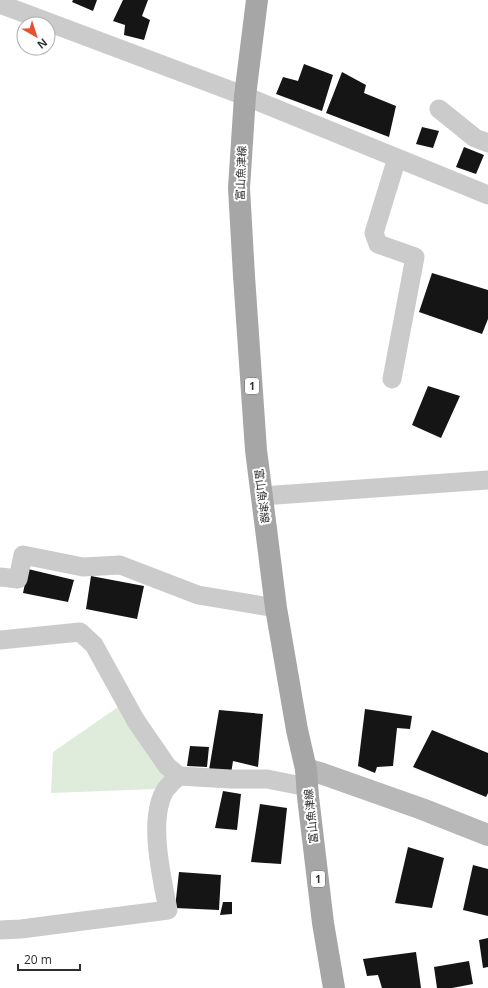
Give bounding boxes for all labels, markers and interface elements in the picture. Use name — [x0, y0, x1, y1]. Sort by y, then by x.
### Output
north arrow — [16, 16, 56, 56]
text: N — [34, 36, 51, 53]
street label: 富山魚津線 — [232, 145, 249, 201]
road number: 1 — [245, 378, 259, 394]
street label: 富山魚津線 — [252, 468, 273, 524]
street label: 富山魚津線 — [300, 788, 321, 844]
road number: 1 — [311, 871, 325, 887]
scale bar — [18, 946, 80, 972]
text: 20 m — [24, 951, 52, 968]

